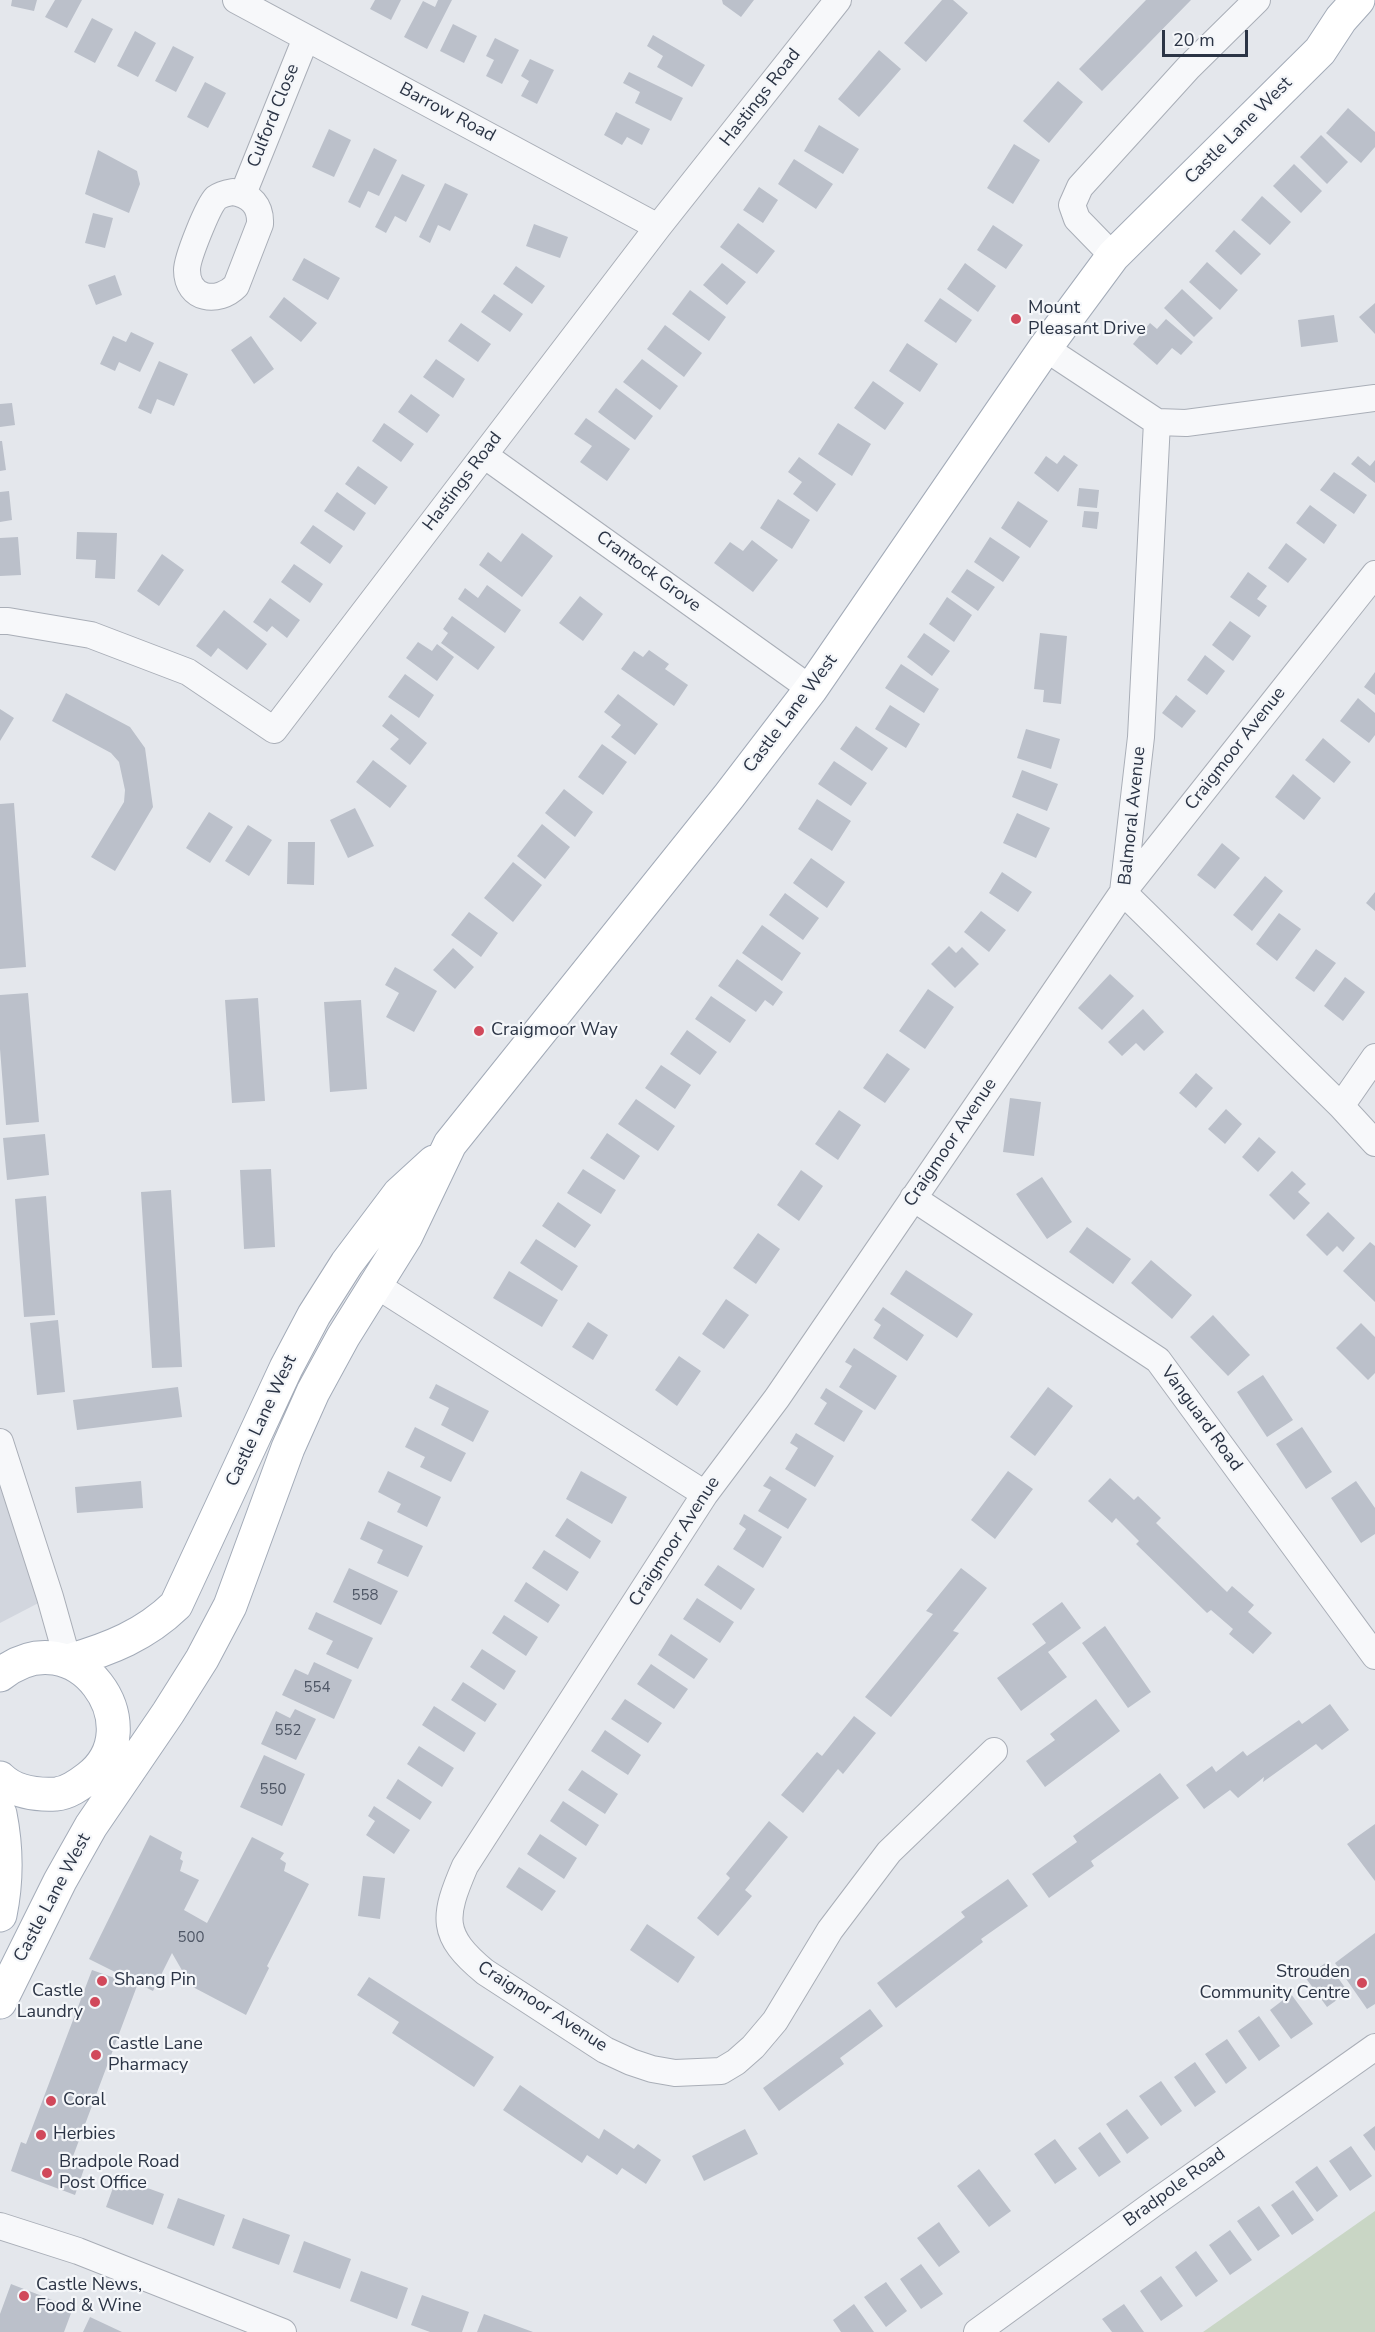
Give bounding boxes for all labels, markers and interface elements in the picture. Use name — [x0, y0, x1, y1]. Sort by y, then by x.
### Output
scale bar — [1165, 18, 1250, 56]
text: 20 m — [1173, 28, 1215, 52]
street label: Hastings Road — [716, 45, 806, 151]
street label: Culford Close — [243, 61, 305, 171]
street label: Castle Lane West — [1181, 73, 1297, 189]
street label: Barrow Road — [395, 79, 499, 147]
place label: Mount Pleasant Drive — [1028, 298, 1146, 340]
marker: Mount Pleasant Drive — [1009, 312, 1023, 326]
street label: Hastings Road — [419, 428, 507, 536]
street label: Crantock Grove — [591, 527, 705, 617]
street label: Castle Lane West — [739, 651, 843, 777]
street label: Craigmoor Avenue — [1181, 683, 1291, 815]
street label: Balmoral Avenue — [1115, 745, 1151, 887]
place label: Craigmoor Way — [491, 1020, 618, 1042]
marker: Craigmoor Way — [472, 1024, 486, 1038]
street label: Craigmoor Avenue — [900, 1075, 1002, 1211]
street label: Castle Lane West — [222, 1352, 302, 1490]
street label: Vanguard Road — [1156, 1362, 1246, 1476]
street label: Craigmoor Avenue — [625, 1473, 725, 1611]
house number: 558 — [352, 1587, 378, 1605]
house number: 554 — [304, 1679, 330, 1697]
house number: 552 — [275, 1722, 301, 1740]
house number: 550 — [260, 1781, 286, 1799]
street label: Castle Lane West — [10, 1830, 96, 1966]
house number: 500 — [178, 1929, 204, 1947]
street label: Craigmoor Avenue — [473, 1957, 611, 2057]
place label: Strouden Community Centre — [1199, 1962, 1350, 2004]
place label: Shang Pin — [114, 1970, 196, 1992]
marker: Shang Pin — [95, 1974, 109, 1988]
marker: Strouden Community Centre — [1355, 1976, 1369, 1990]
place label: Castle Laundry — [17, 1981, 83, 2024]
marker: Castle Laundry — [88, 1995, 102, 2009]
place label: Castle Lane Pharmacy — [108, 2034, 203, 2076]
marker: Castle Lane Pharmacy — [89, 2048, 103, 2062]
place label: Coral — [63, 2090, 106, 2112]
marker: Coral — [44, 2094, 58, 2108]
place label: Herbies — [53, 2124, 116, 2146]
marker: Herbies — [34, 2128, 48, 2142]
street label: Bradpole Road — [1120, 2144, 1230, 2232]
place label: Bradpole Road Post Office — [59, 2152, 179, 2194]
marker: Bradpole Road Post Office — [40, 2166, 54, 2180]
place label: Castle News, Food & Wine — [36, 2275, 142, 2318]
marker: Castle News, Food & Wine — [17, 2289, 31, 2303]

